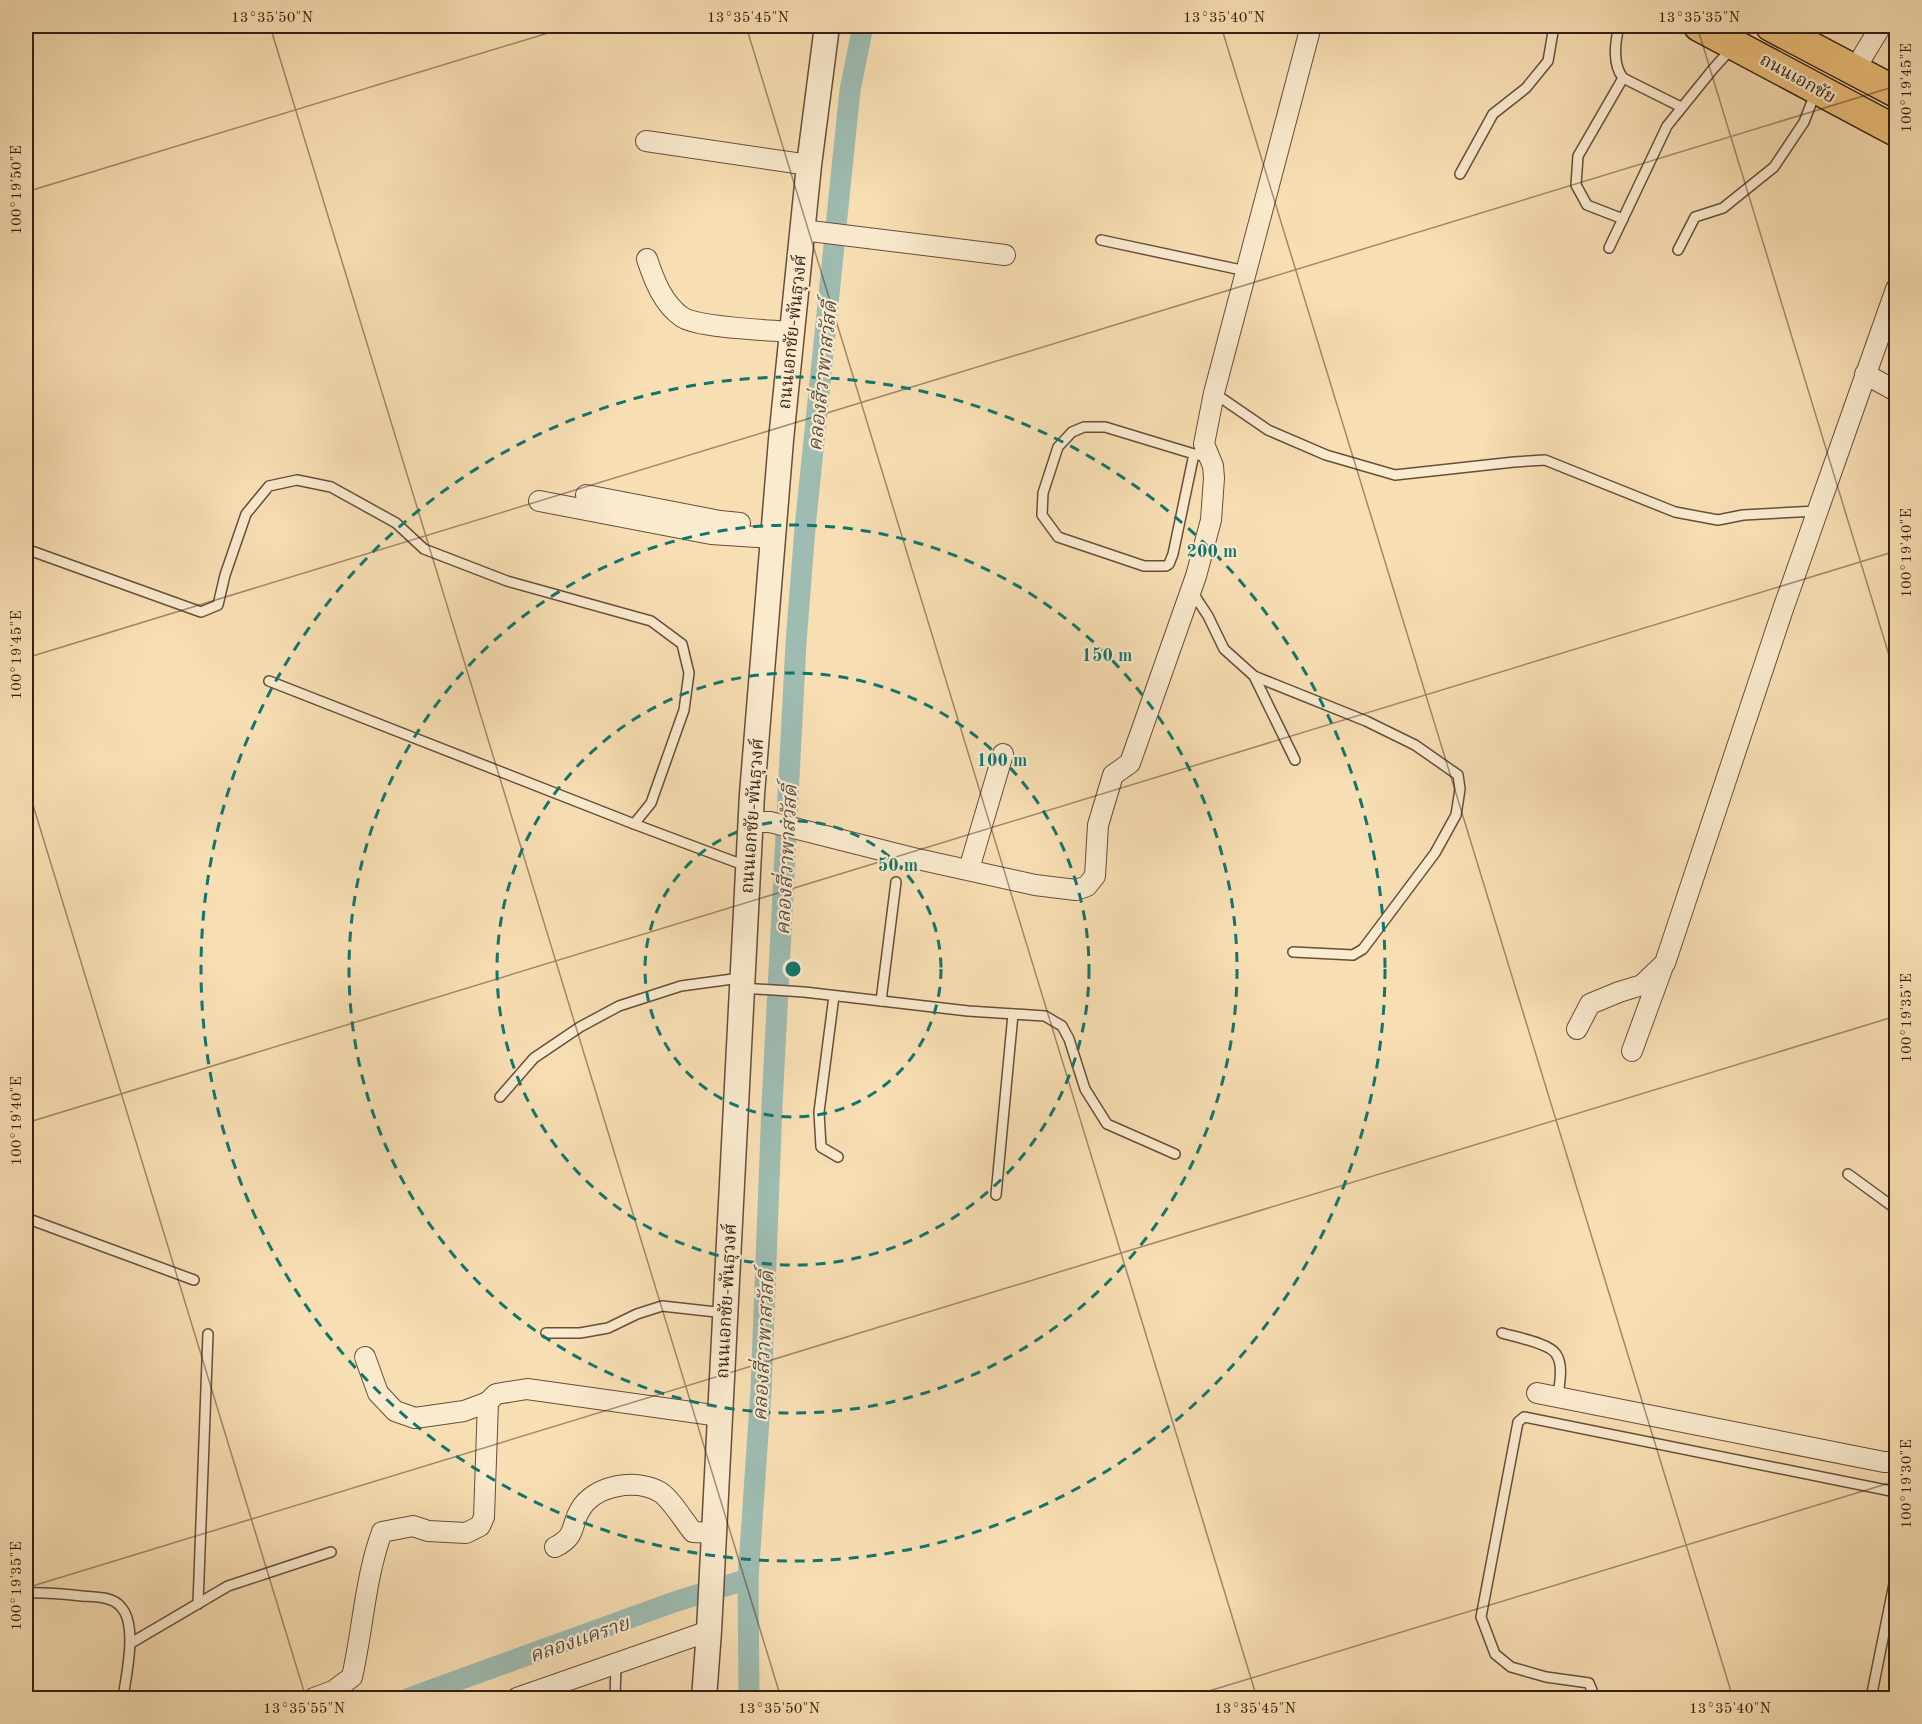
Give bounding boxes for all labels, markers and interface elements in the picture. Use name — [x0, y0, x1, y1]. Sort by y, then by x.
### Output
text: 13°35'50"N — [231, 11, 313, 26]
text: 13°35'45"N — [707, 11, 789, 26]
text: 13°35'40"N — [1183, 11, 1265, 26]
text: 13°35'35"N — [1658, 11, 1740, 26]
text: 100°19'45"E — [1900, 43, 1915, 133]
street label: ถนนเอกชัย — [1757, 50, 1839, 107]
text: 100°19'50"E — [10, 145, 25, 235]
street label: ถนนเอกชัย-พันธุวงศ์ — [773, 253, 812, 411]
water label: คลองสี่วาพาสวัสดิ์ — [799, 293, 842, 452]
text: 100°19'40"E — [1900, 508, 1915, 598]
text: 200 m — [1187, 543, 1237, 561]
text: 100°19'45"E — [10, 610, 25, 700]
text: 150 m — [1082, 647, 1132, 665]
street label: ถนนเอกชัย-พันธุวงศ์ — [736, 737, 769, 894]
text: 100 m — [977, 752, 1027, 770]
water label: คลองสี่วาพาสวัสดิ์ — [767, 778, 802, 936]
text: 50 m — [878, 857, 918, 875]
centre of rings — [783, 959, 803, 979]
text: 100°19'35"E — [1900, 973, 1915, 1063]
text: 100°19'40"E — [10, 1076, 25, 1166]
street label: ถนนเอกชัย-พันธุวงศ์ — [711, 1223, 742, 1379]
water label: คลองสี่วาพาสวัสดิ์ — [744, 1264, 779, 1422]
text: 100°19'30"E — [1900, 1439, 1915, 1529]
text: 100°19'35"E — [10, 1541, 25, 1631]
water label: คลองเเคราย — [527, 1614, 633, 1667]
text: 13°35'55"N — [263, 1702, 345, 1717]
text: 13°35'50"N — [738, 1702, 820, 1717]
text: 13°35'45"N — [1214, 1702, 1296, 1717]
text: 13°35'40"N — [1689, 1702, 1771, 1717]

